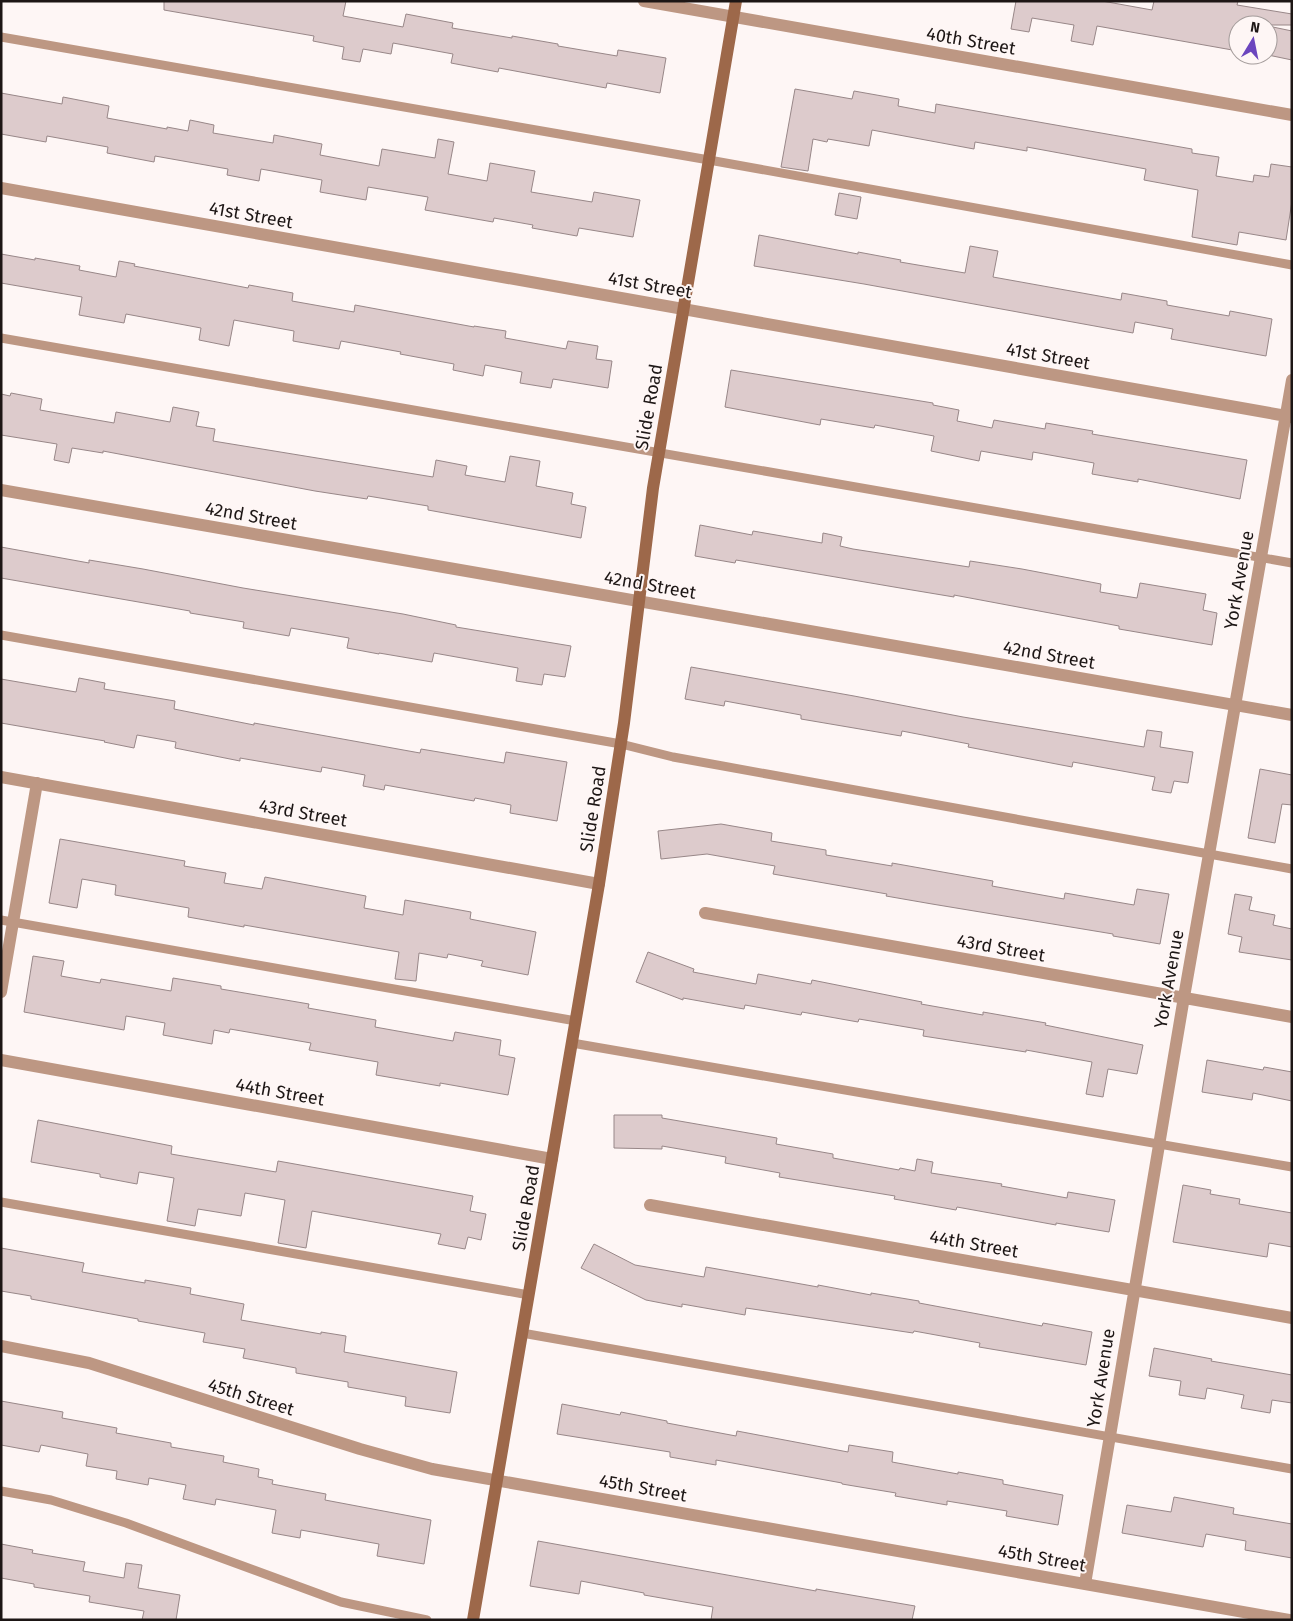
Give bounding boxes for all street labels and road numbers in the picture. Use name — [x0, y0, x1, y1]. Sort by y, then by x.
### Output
street label: 40th Street — [925, 22, 1018, 60]
street label: 41st Street — [207, 197, 295, 233]
street label: 41st Street — [606, 267, 694, 303]
street label: 41st Street — [1004, 338, 1092, 374]
street label: Slide Road — [631, 362, 667, 452]
street label: 42nd Street — [203, 497, 299, 535]
street label: York Avenue — [1219, 529, 1259, 631]
street label: 42nd Street — [602, 566, 698, 604]
street label: 42nd Street — [1001, 636, 1097, 674]
street label: Slide Road — [575, 764, 611, 854]
street label: 43rd Street — [257, 794, 349, 832]
street label: York Avenue — [1149, 928, 1189, 1030]
street label: 43rd Street — [955, 929, 1047, 967]
street label: 44th Street — [234, 1073, 327, 1111]
street label: Slide Road — [508, 1163, 544, 1253]
street label: 44th Street — [928, 1225, 1021, 1263]
street label: York Avenue — [1082, 1327, 1120, 1429]
street label: 45th Street — [205, 1373, 297, 1421]
street label: 45th Street — [597, 1469, 689, 1507]
street label: 45th Street — [996, 1539, 1088, 1577]

